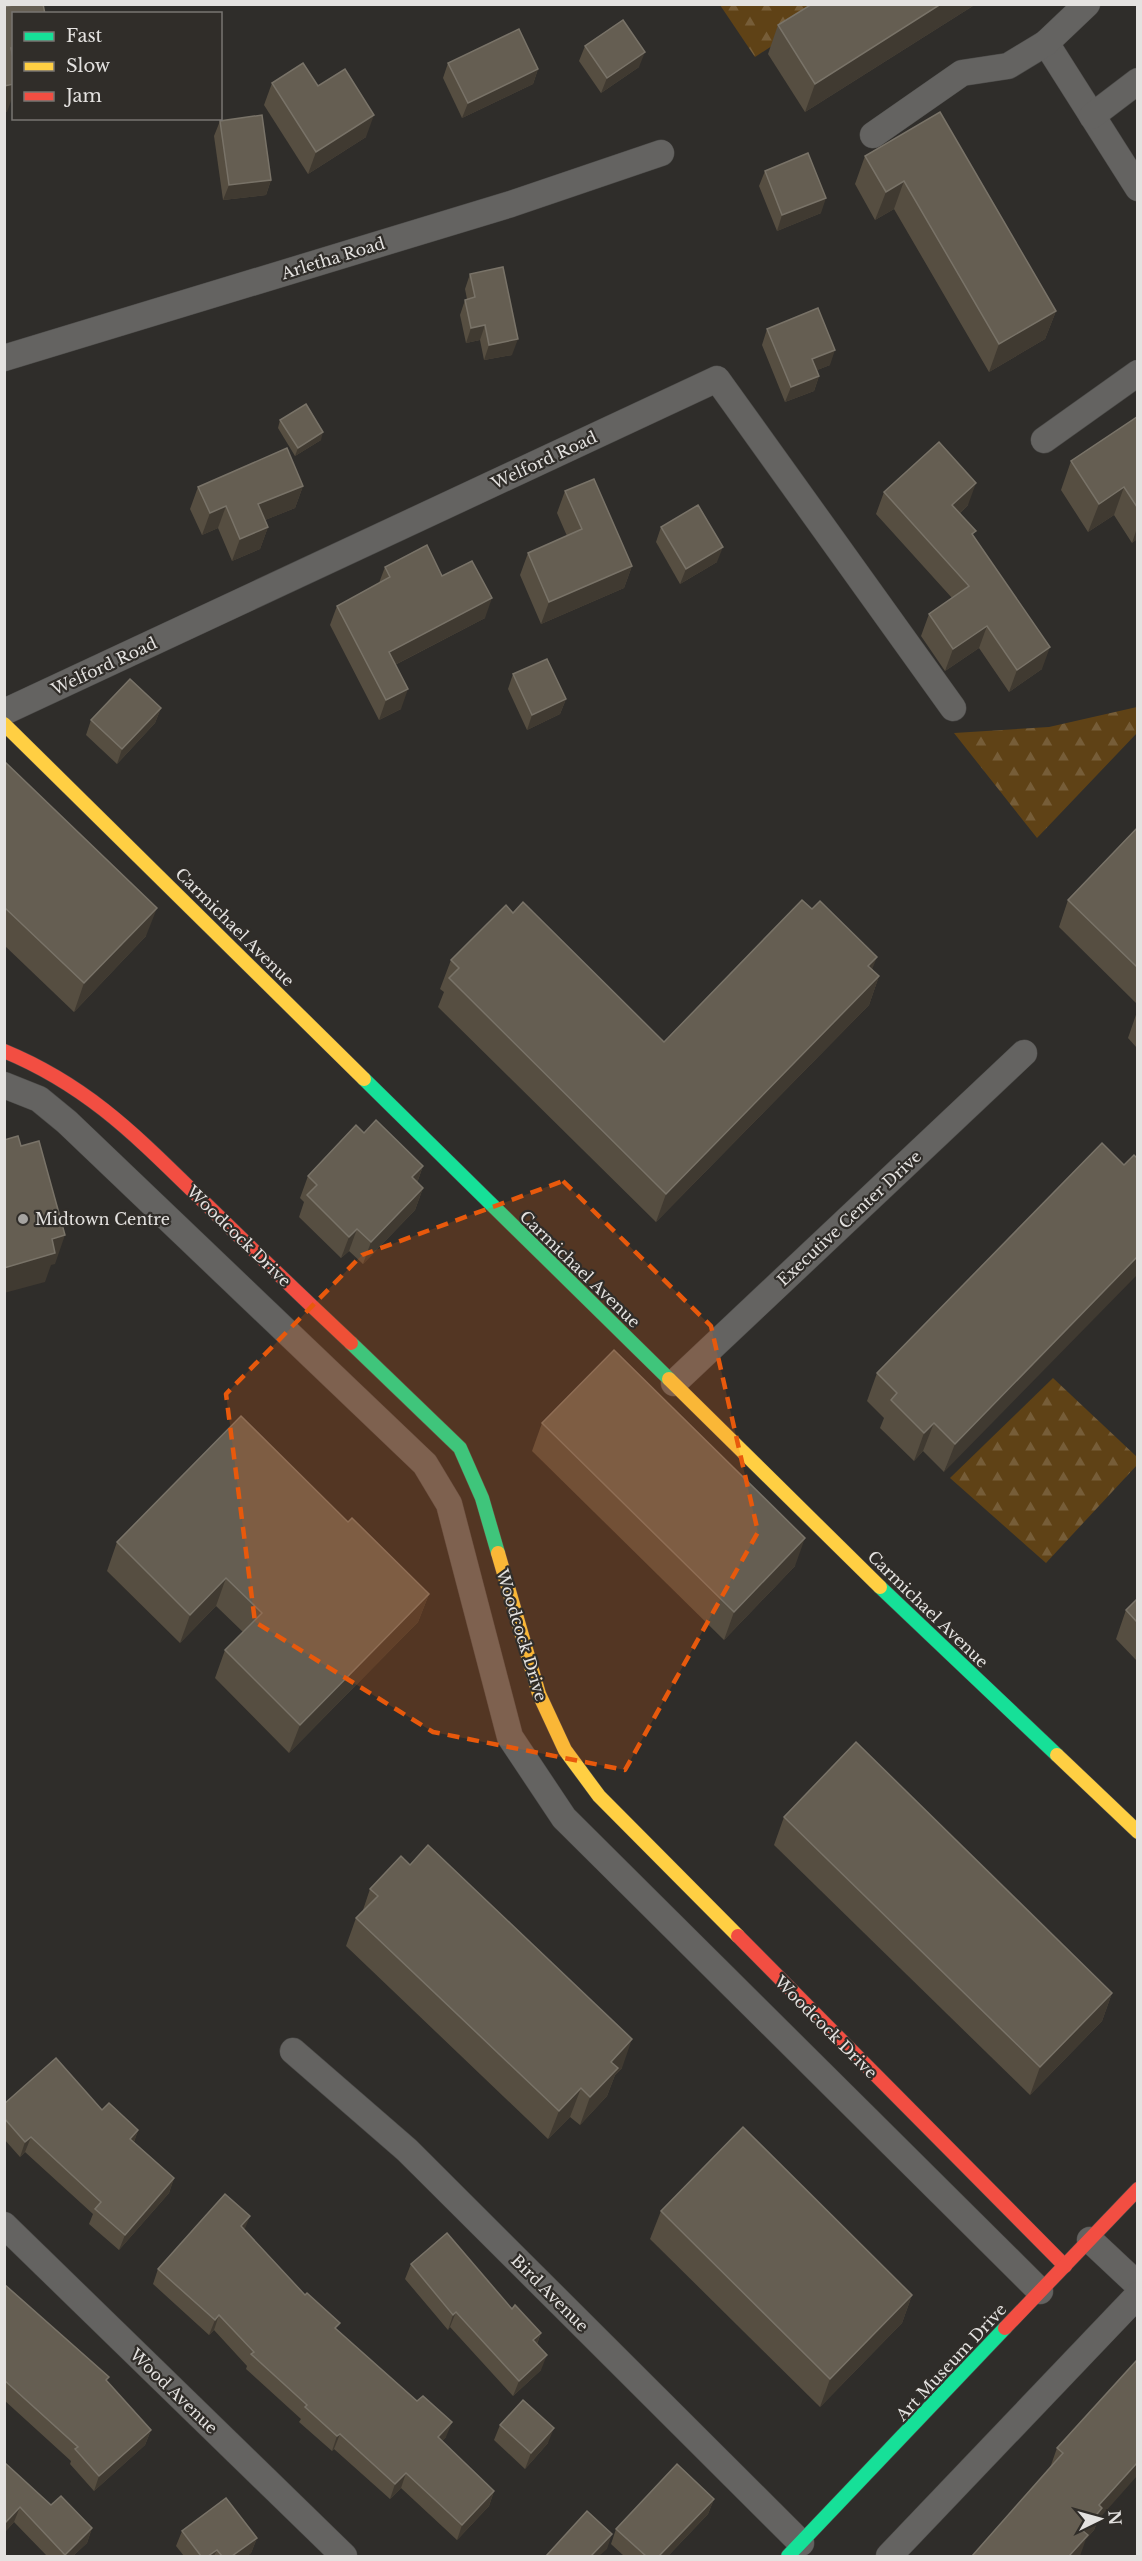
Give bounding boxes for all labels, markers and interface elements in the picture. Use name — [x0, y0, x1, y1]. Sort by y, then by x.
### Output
legend — [12, 12, 222, 120]
text: Fast — [66, 25, 103, 47]
text: Slow — [66, 55, 111, 77]
text: Jam — [64, 85, 102, 107]
street label: Arletha Road — [278, 233, 387, 284]
street label: Welford Road — [487, 427, 600, 494]
street label: Welford Road — [47, 633, 160, 700]
street label: Carmichael Avenue — [171, 863, 299, 991]
street label: Executive Center Drive — [773, 1146, 925, 1290]
street label: Woodcock Drive — [182, 1181, 295, 1291]
street label: Carmichael Avenue — [516, 1206, 644, 1332]
place label: Midtown Centre — [35, 1209, 170, 1229]
marker: Midtown Centre — [16, 1212, 30, 1226]
street label: Carmichael Avenue — [864, 1546, 992, 1672]
street label: Woodcock Drive — [492, 1566, 552, 1703]
street label: Woodcock Drive — [770, 1971, 881, 2082]
street label: Bird Avenue — [507, 2250, 593, 2336]
street label: Art Museum Drive — [891, 2299, 1011, 2426]
street label: Wood Avenue — [125, 2343, 222, 2438]
north arrow — [1070, 2489, 1130, 2549]
text: N — [1104, 2509, 1126, 2526]

